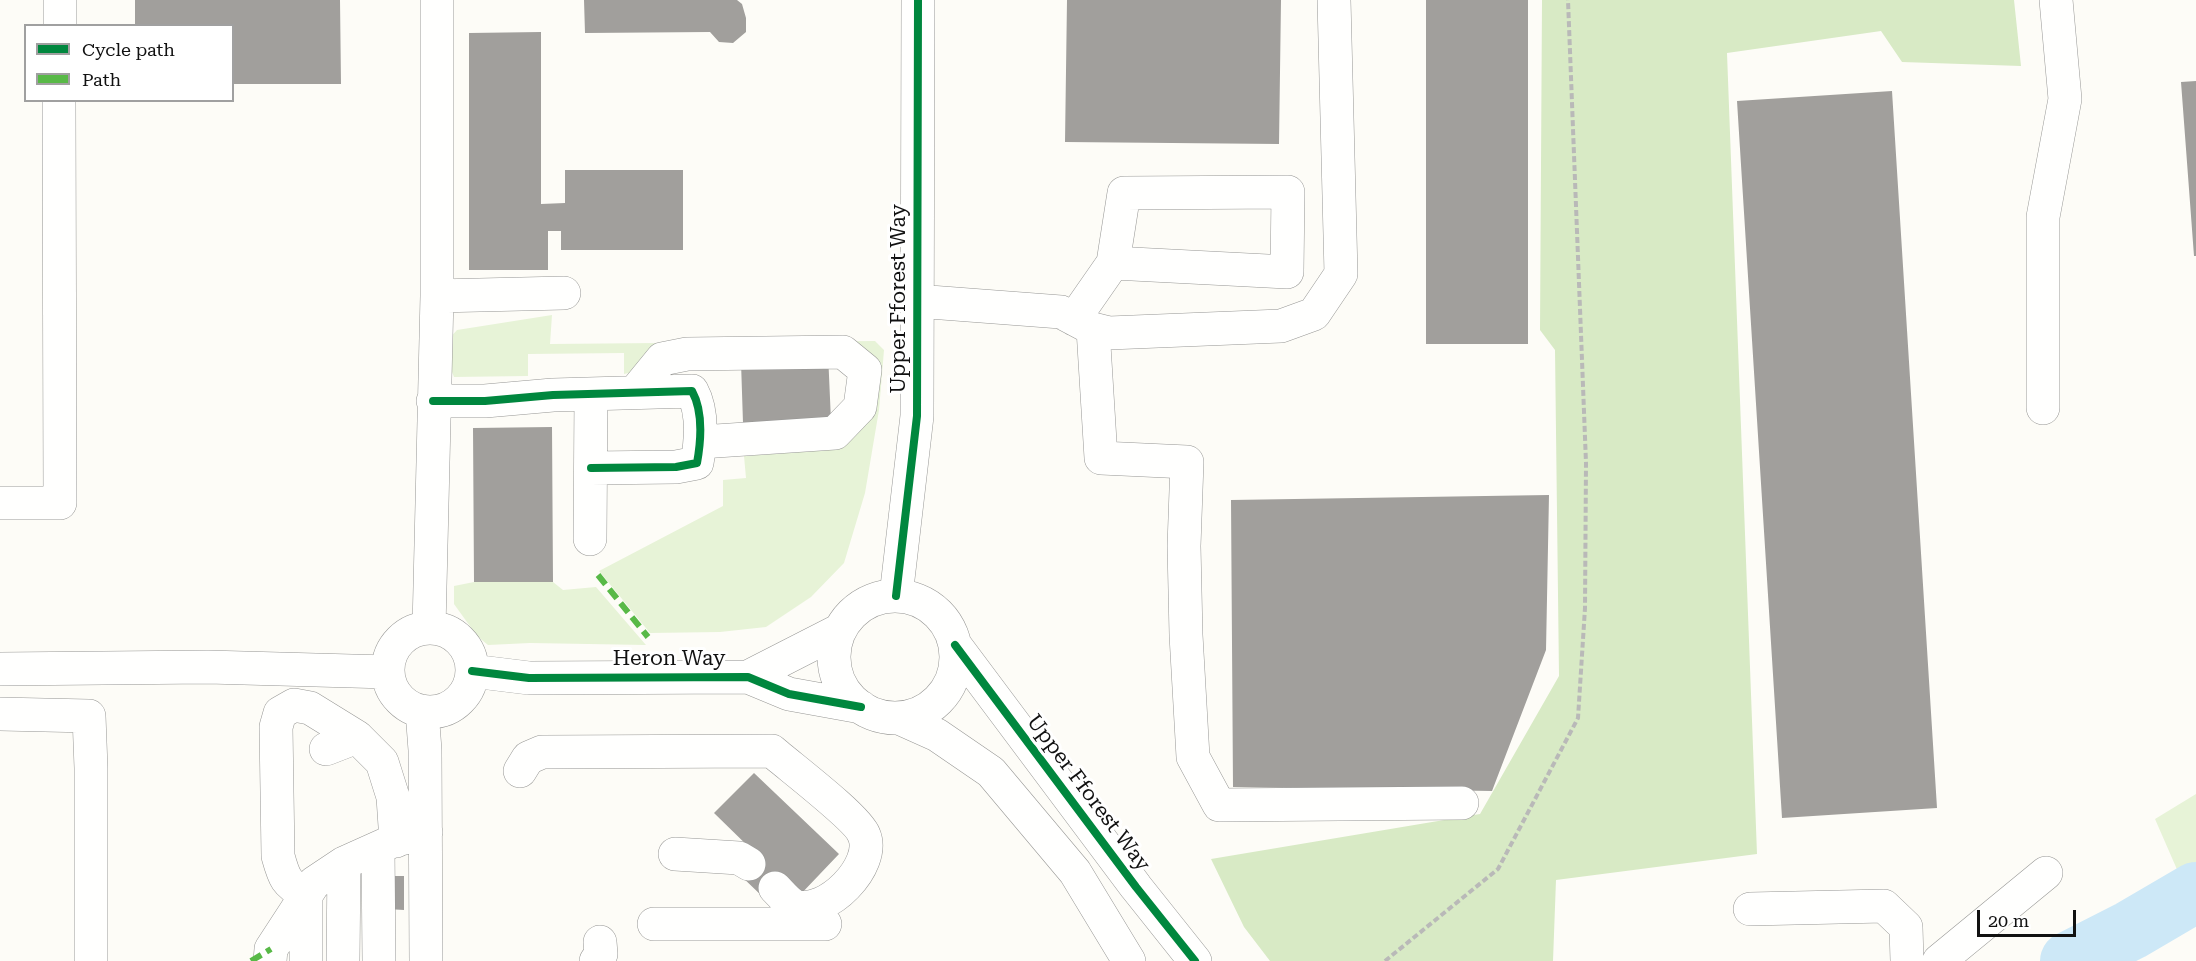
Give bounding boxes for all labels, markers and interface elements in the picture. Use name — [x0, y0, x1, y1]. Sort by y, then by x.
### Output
legend — [24, 24, 234, 102]
text: Cycle path — [82, 39, 175, 60]
text: Path — [82, 69, 121, 90]
street label: Upper Fforest Way — [886, 204, 912, 394]
street label: Heron Way — [613, 646, 725, 672]
street label: Upper Fforest Way — [1021, 710, 1155, 876]
scale bar — [1980, 898, 2079, 936]
text: 20 m — [1988, 910, 2029, 931]

